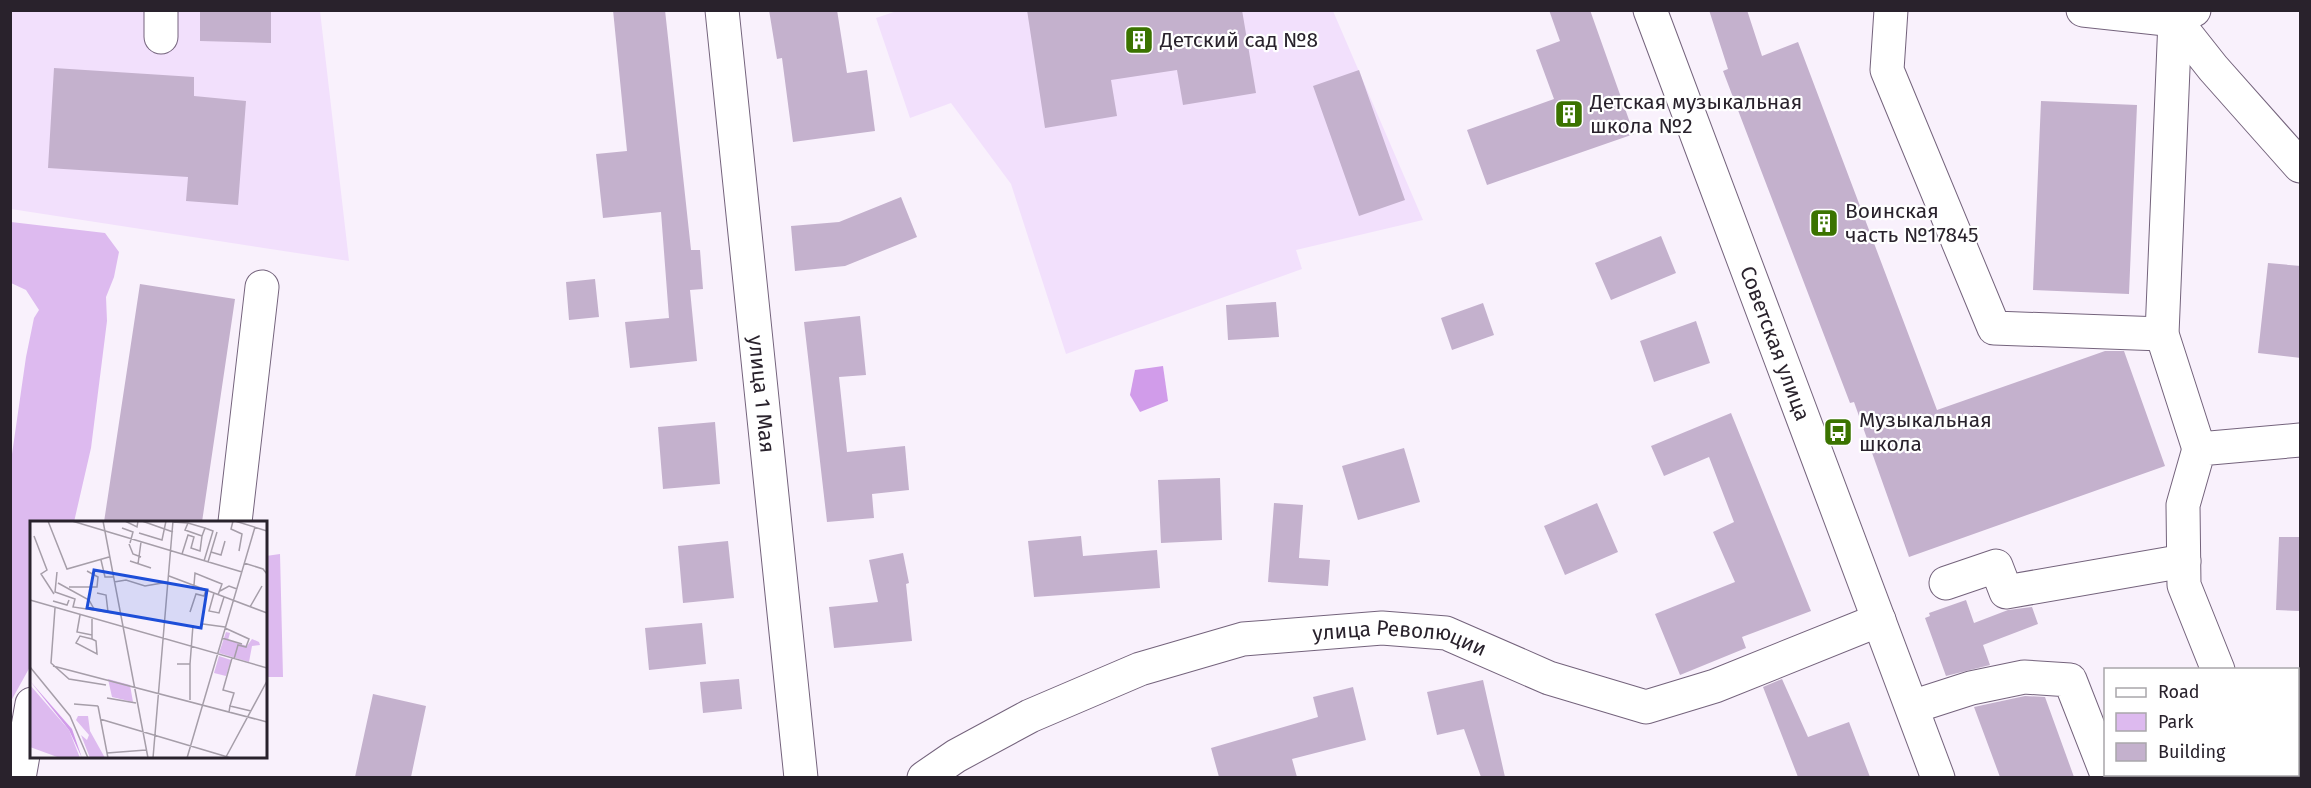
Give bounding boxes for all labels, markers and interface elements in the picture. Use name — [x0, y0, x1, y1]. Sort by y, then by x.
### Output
building icon: Детский сад №8 — [1123, 24, 1155, 56]
place label: Детский сад №8 — [1159, 27, 1318, 53]
place label: Детская музыкальная школа №2 — [1589, 89, 1802, 139]
building icon: Детская музыкальная школа №2 — [1553, 98, 1585, 130]
place label: Воинская часть №17845 — [1845, 198, 1979, 248]
building icon: Воинская часть №17845 — [1808, 207, 1840, 239]
street label: Советская улица — [1734, 262, 1816, 424]
street label: улица 1 Мая — [743, 334, 780, 454]
place label: Музыкальная школа — [1859, 407, 1992, 457]
bus stop icon: Музыкальная школа — [1822, 416, 1854, 448]
inset map — [30, 521, 267, 758]
street label: улица Революции — [1311, 615, 1491, 662]
legend — [2104, 668, 2299, 776]
text: Road — [2158, 681, 2200, 703]
text: Park — [2158, 711, 2194, 733]
text: Building — [2158, 741, 2226, 763]

